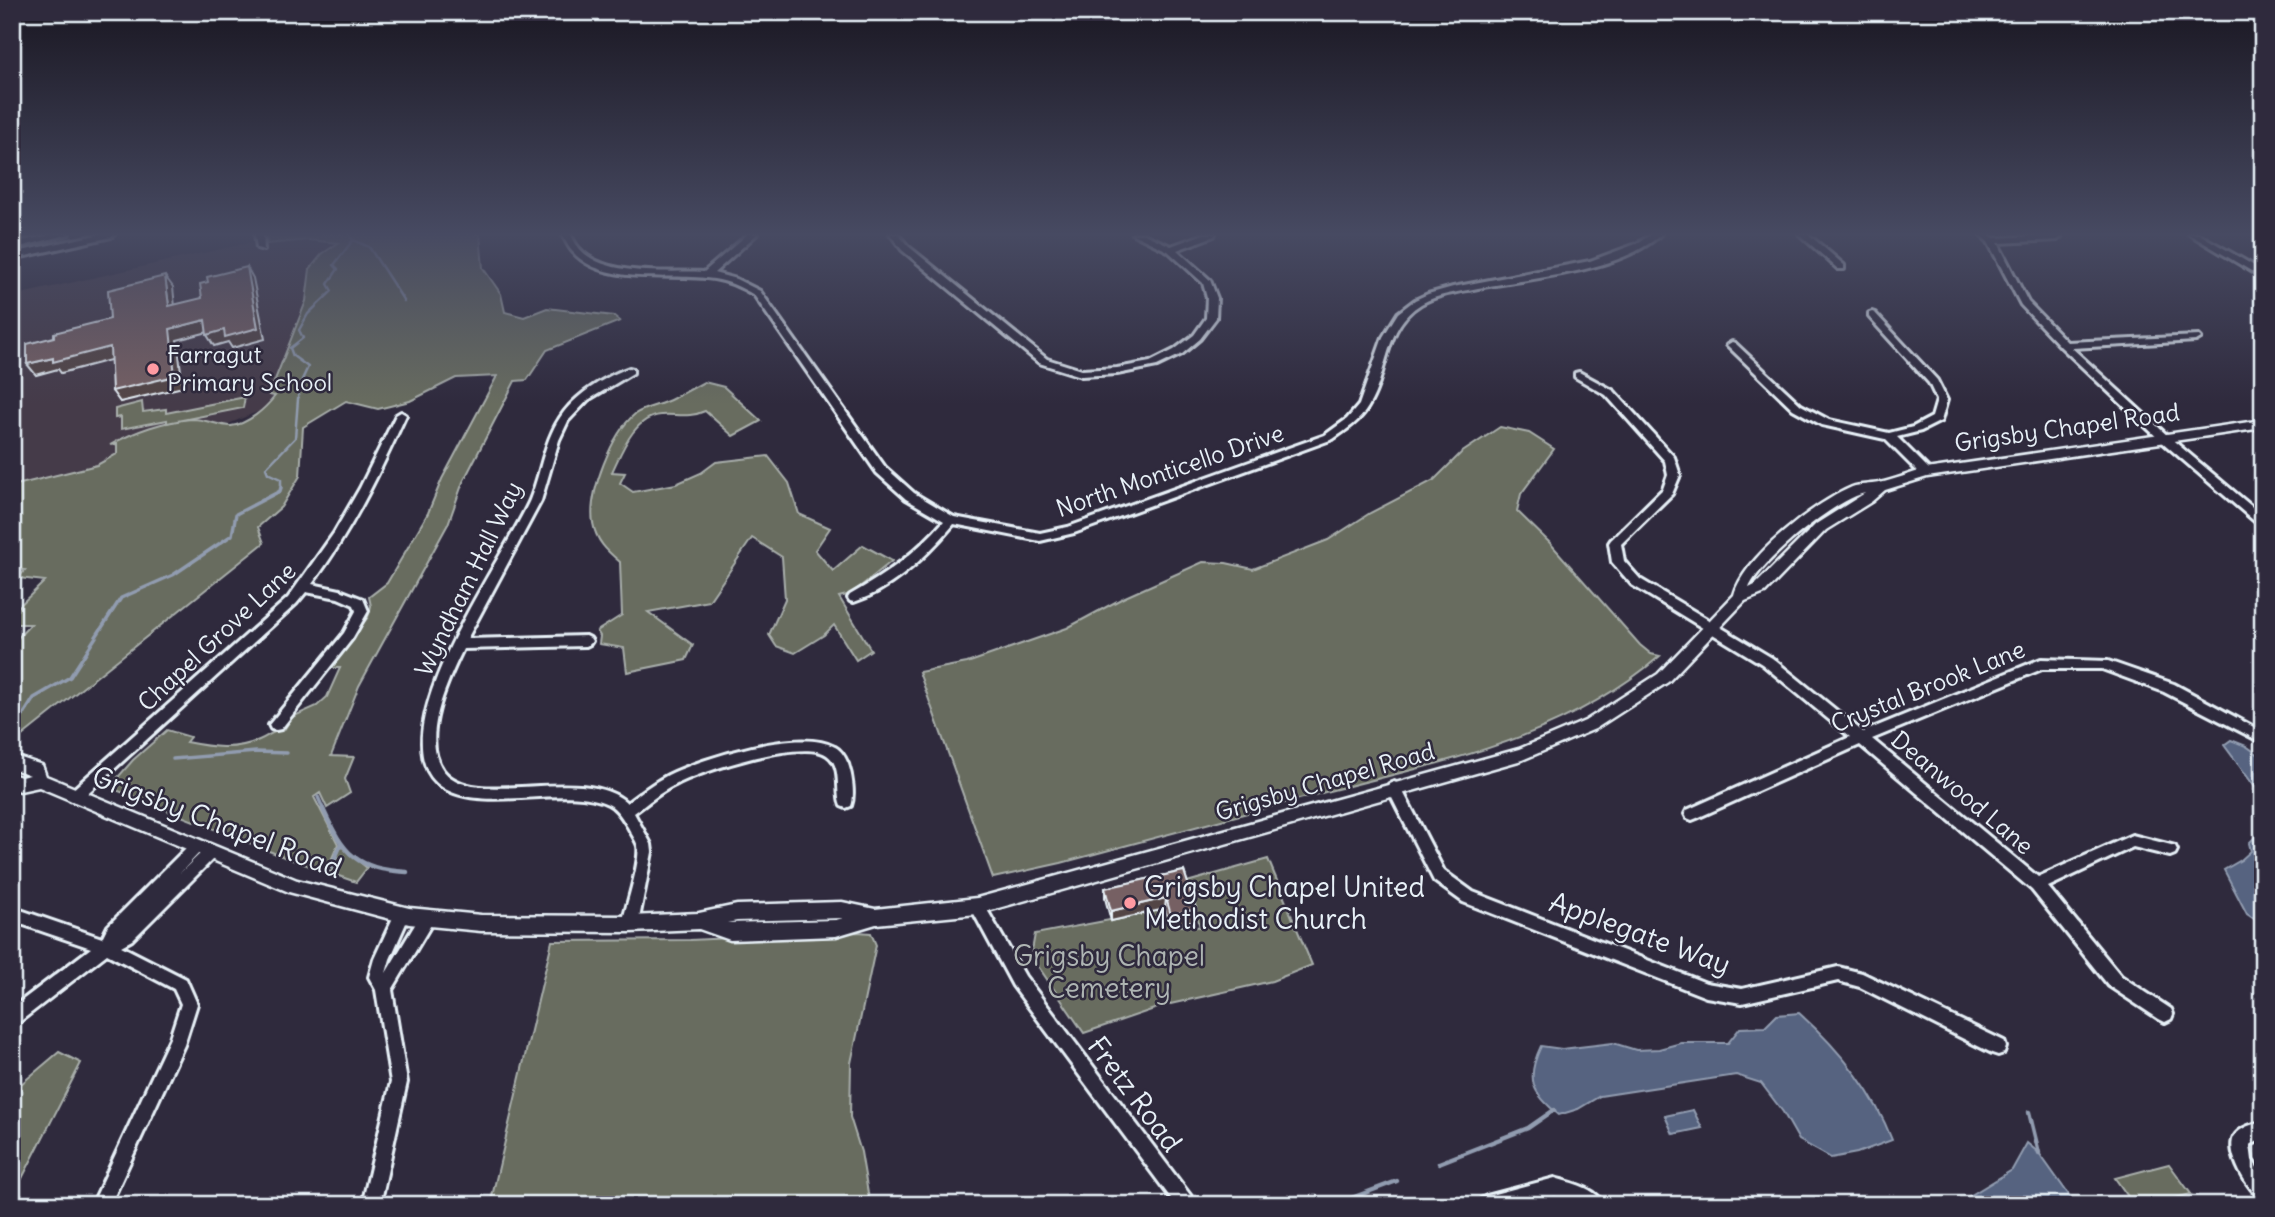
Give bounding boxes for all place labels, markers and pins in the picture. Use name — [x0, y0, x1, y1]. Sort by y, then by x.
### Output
place label: Farragut Primary School — [167, 339, 332, 397]
marker: Farragut Primary School — [145, 361, 161, 377]
place label: Grigsby Chapel United Methodist Church — [1144, 869, 1425, 937]
marker: Grigsby Chapel United Methodist Church — [1122, 895, 1138, 911]

